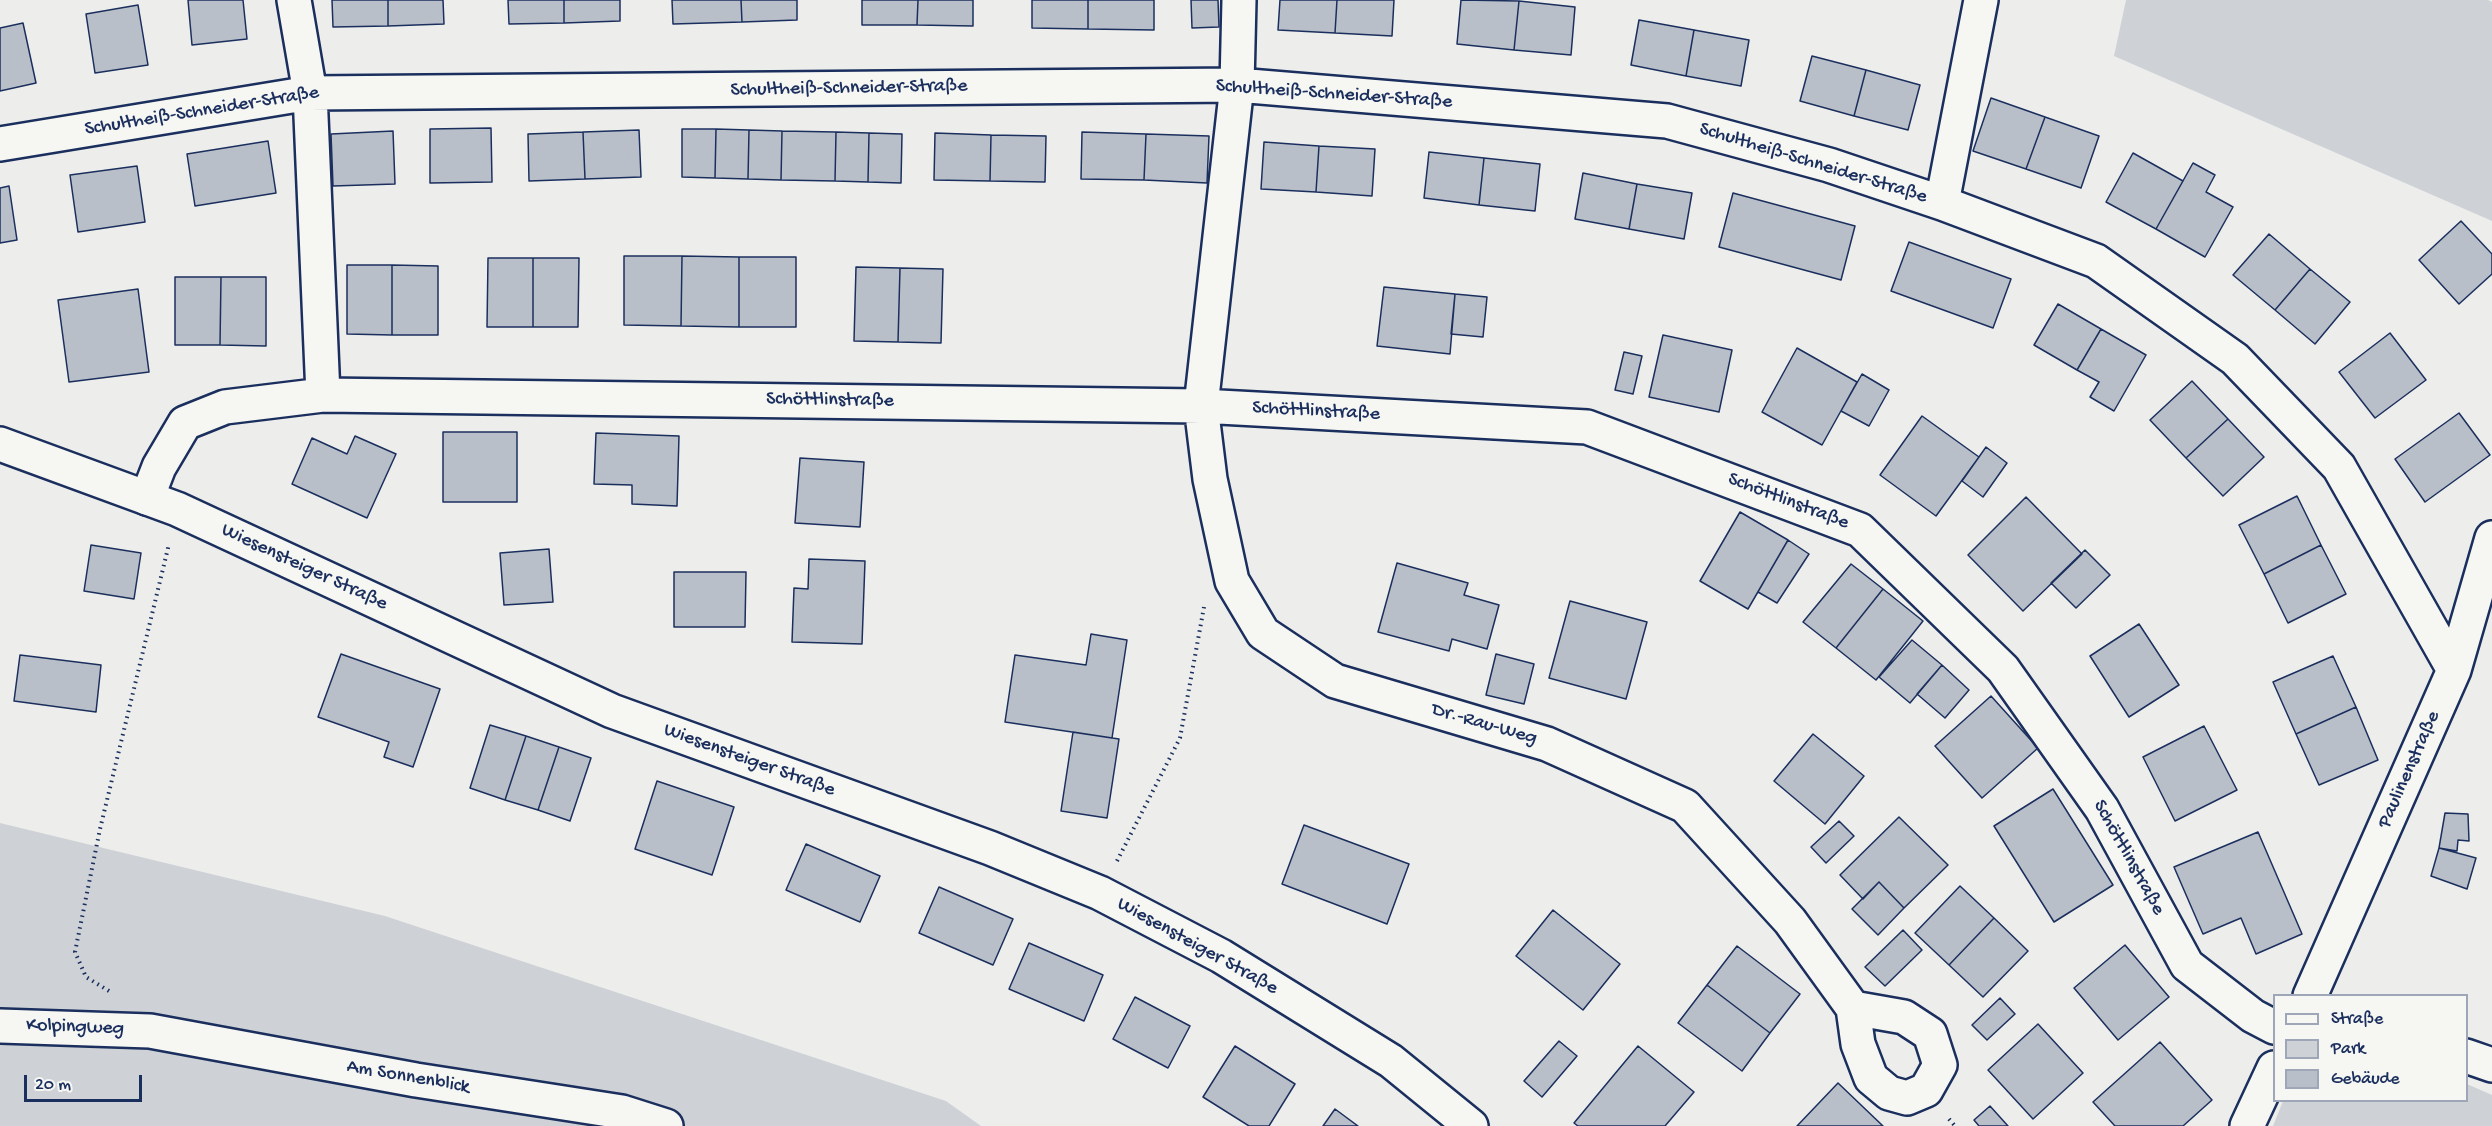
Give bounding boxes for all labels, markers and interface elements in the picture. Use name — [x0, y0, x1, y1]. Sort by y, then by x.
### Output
street label: Schultheiß-Schneider-Straße — [730, 75, 968, 103]
street label: Schultheiß-Schneider-Straße — [1215, 75, 1453, 115]
street label: Schultheiß-Schneider-Straße — [83, 82, 321, 142]
street label: Schultheiß-Schneider-Straße — [1696, 118, 1930, 210]
street label: Schöttlinstraße — [766, 388, 894, 414]
street label: Schöttlinstraße — [1251, 397, 1381, 427]
street label: Schöttlinstraße — [1724, 468, 1852, 536]
street label: Wiesensteiger Straße — [217, 519, 391, 617]
street label: Dr.-Rau-Weg — [1428, 698, 1540, 752]
street label: Paulinenstraße — [2373, 708, 2447, 832]
street label: Wiesensteiger Straße — [660, 719, 838, 803]
street label: Schöttlinstraße — [2086, 796, 2170, 920]
street label: Wiesensteiger Straße — [1112, 893, 1282, 1001]
legend — [2273, 994, 2468, 1102]
text: Straße — [2331, 1009, 2383, 1030]
street label: Kolpingweg — [26, 1014, 124, 1042]
text: Park — [2331, 1039, 2365, 1060]
street label: Am Sonnenblick — [345, 1055, 471, 1101]
scale bar — [27, 1063, 146, 1101]
text: Gebäude — [2331, 1069, 2399, 1090]
text: 20 m — [35, 1075, 71, 1096]

